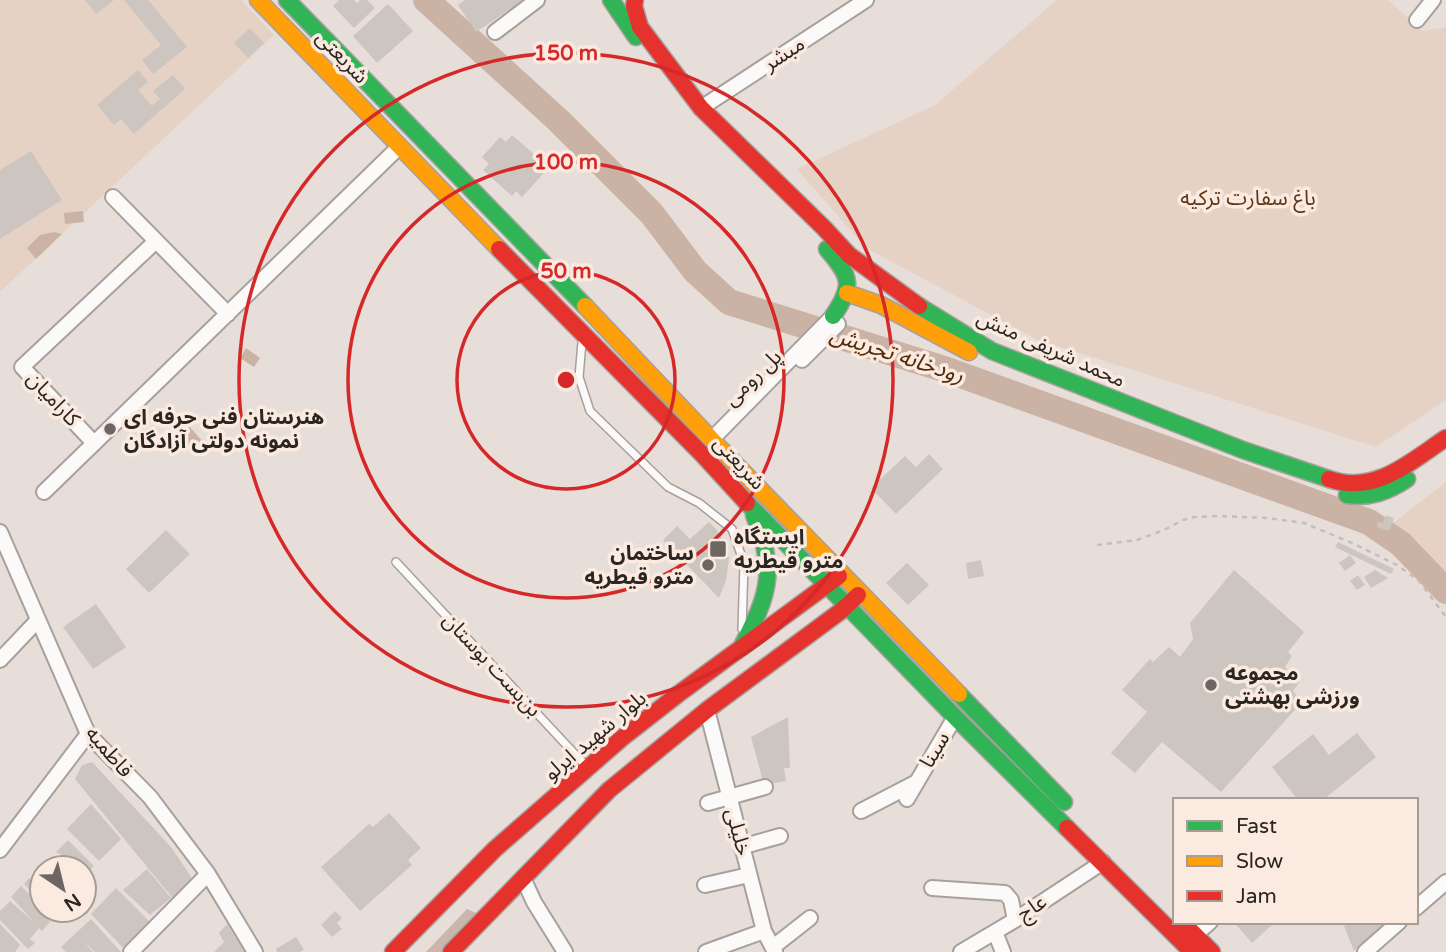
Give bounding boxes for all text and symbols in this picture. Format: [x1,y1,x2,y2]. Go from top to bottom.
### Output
street label: شریعتی [311,25,373,89]
street label: مبشر [758,31,809,77]
text: 150 m [534,41,598,66]
text: 100 m [534,150,598,175]
park label: باغ سفارت ترکیه [1180,186,1316,213]
text: 50 m [540,259,592,284]
street label: محمد شریفی منش [973,305,1129,393]
water label: رودخانه تجریش [826,320,968,390]
street label: پل رومی [719,344,787,412]
street label: کارامیان [21,366,85,432]
centre of rings [554,368,578,392]
place label: هنرستان فنی حرفه ای نمونه دولتی آزادگان [124,405,324,454]
marker: هنرستان فنی حرفه ای نمونه دولتی آزادگان [102,421,118,437]
street label: شریعتی [708,431,770,495]
place label: ایستگاه مترو قیطریه [734,525,843,574]
marker: ایستگاه مترو قیطریه [708,539,728,559]
place label: ساختمان مترو قیطریه [585,541,694,590]
marker: ساختمان مترو قیطریه [700,557,716,573]
street label: بن‌بست بوستان [437,608,547,722]
place label: مجموعه ورزشی بهشتی [1225,661,1360,710]
marker: مجموعه ورزشی بهشتی [1203,677,1219,693]
street label: بلوار شهید ایرلو [539,686,651,786]
street label: فاطمیه [80,721,138,783]
street label: سینا [915,727,955,773]
legend [1173,798,1418,924]
street label: خلیلی [720,805,756,859]
text: Fast [1236,814,1277,839]
text: Slow [1236,849,1284,874]
north arrow [28,854,98,924]
text: Jam [1236,884,1277,909]
text: N [60,889,85,915]
street label: عاج [1013,889,1053,928]

